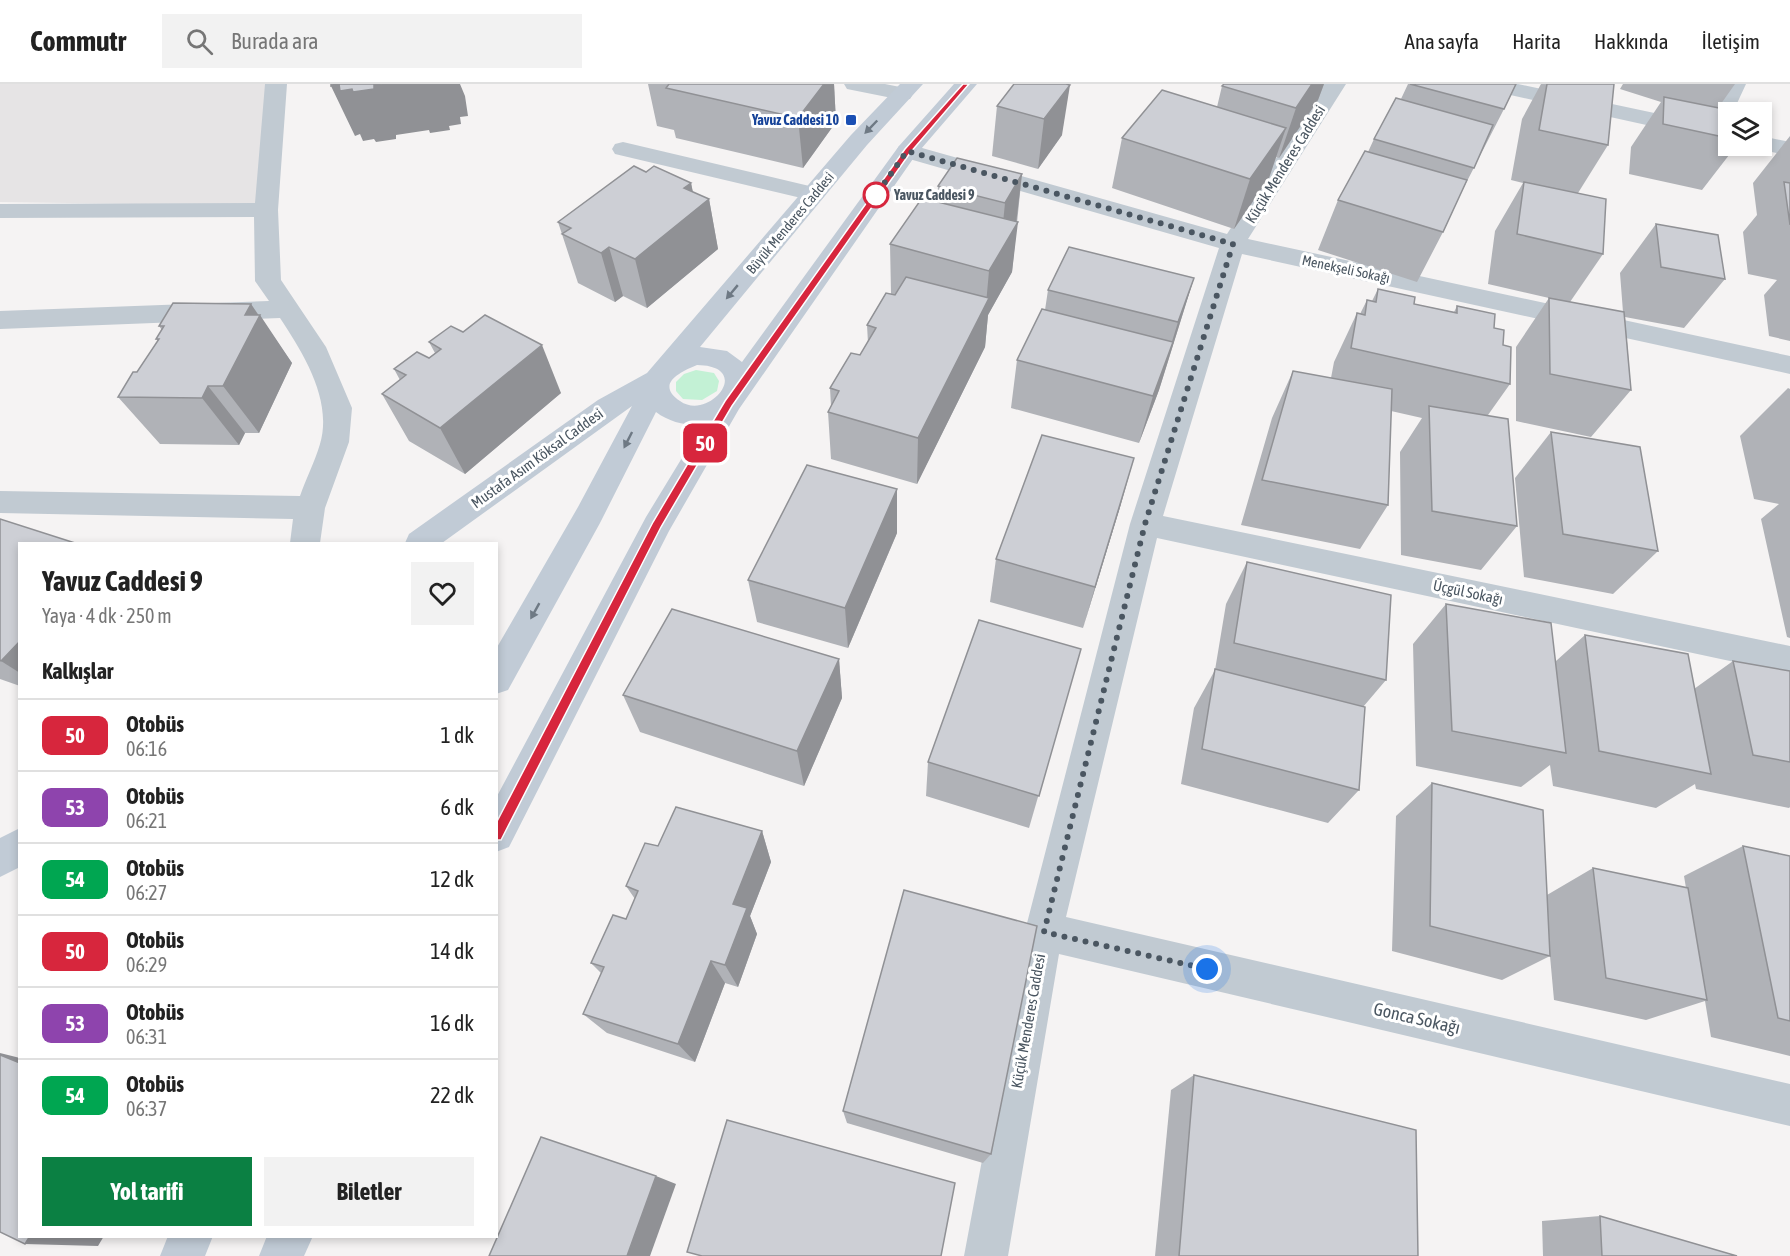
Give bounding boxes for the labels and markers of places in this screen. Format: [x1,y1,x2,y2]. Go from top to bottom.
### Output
place label: Yavuz Caddesi 10 [751,112,839,128]
marker: Yavuz Caddesi 10 [844,113,858,127]
marker: Yavuz Caddesi 9 [863,182,889,208]
place label: Yavuz Caddesi 9 [893,187,975,203]

